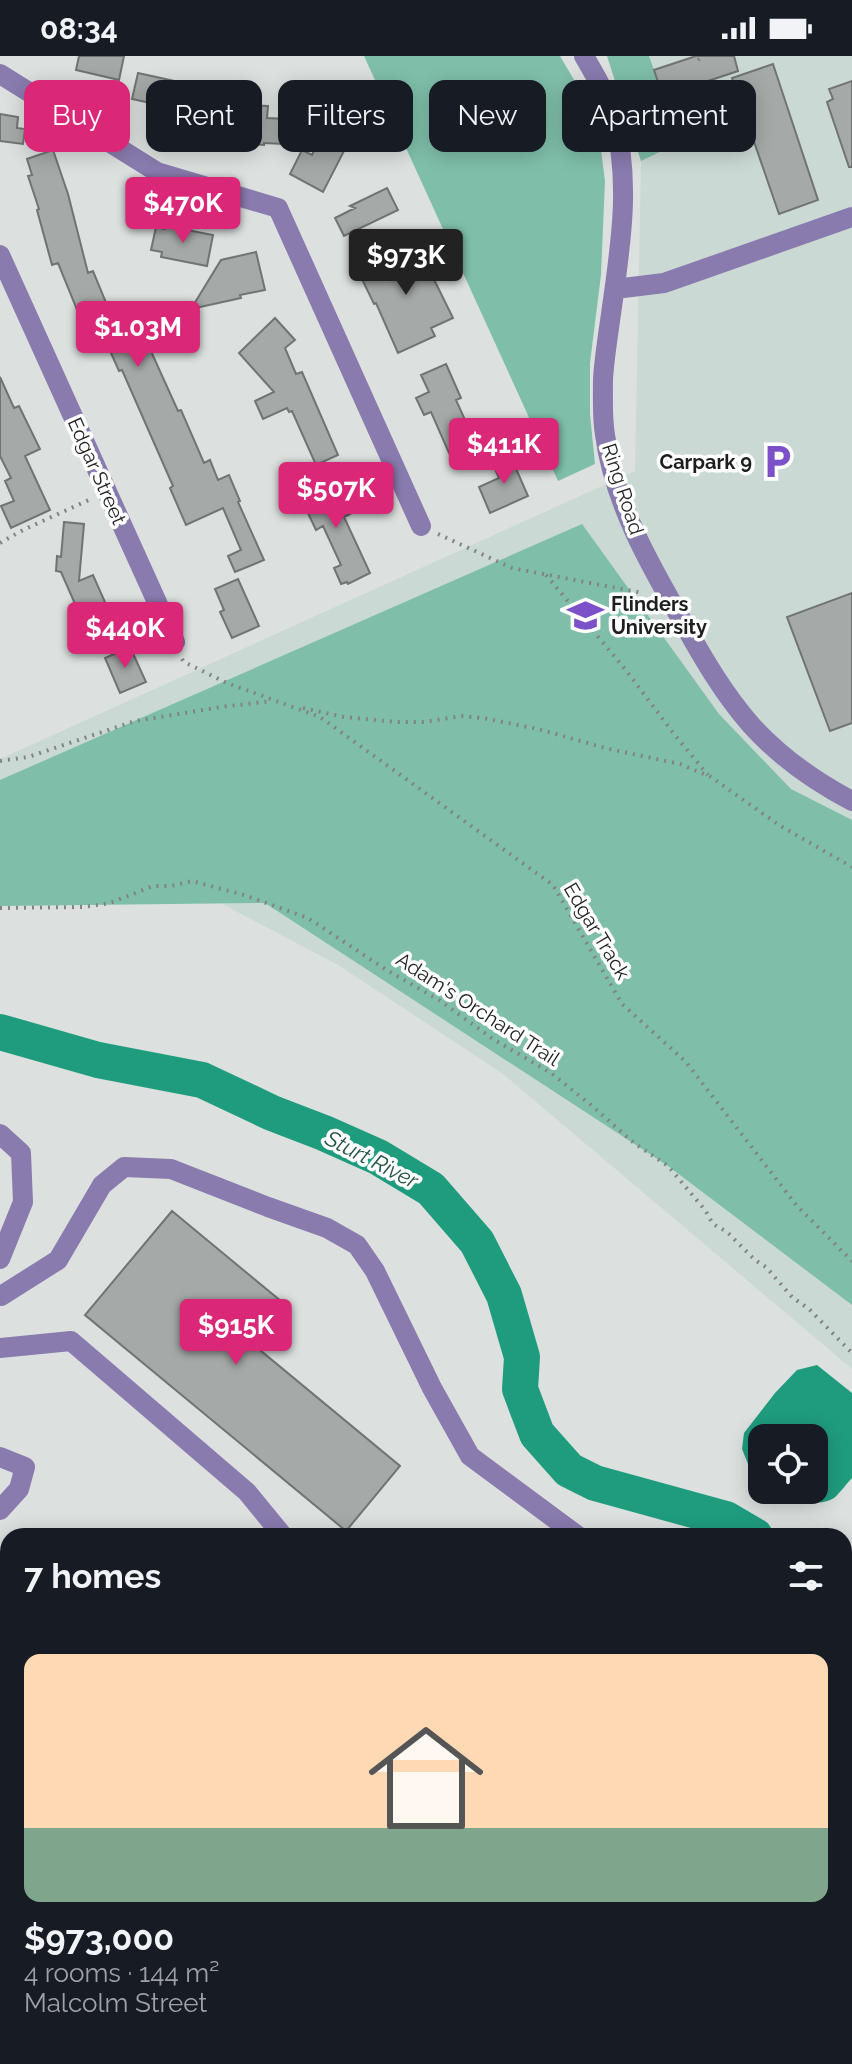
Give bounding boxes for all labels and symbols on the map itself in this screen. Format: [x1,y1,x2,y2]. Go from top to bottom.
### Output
pin: $470K [127,177,239,245]
pin: $973K [350,229,462,297]
pin: $1.03M [73,301,203,369]
street label: Edgar Street [63,414,131,529]
pin: $411K [448,418,560,486]
street label: Ring Road [597,440,649,538]
parking icon: Carpark 9 [759,443,797,481]
place label: Carpark 9 [659,450,752,474]
pin: $507K [280,462,392,530]
place label: Flinders University [611,592,707,639]
school or university icon: Flinders University [566,596,604,634]
pin: $440K [69,602,181,670]
street label: Edgar Track [559,878,635,984]
street label: Adam's Orchard Trail [392,947,565,1071]
water label: Sturt River [320,1124,424,1194]
pin: $915K [180,1299,292,1367]

